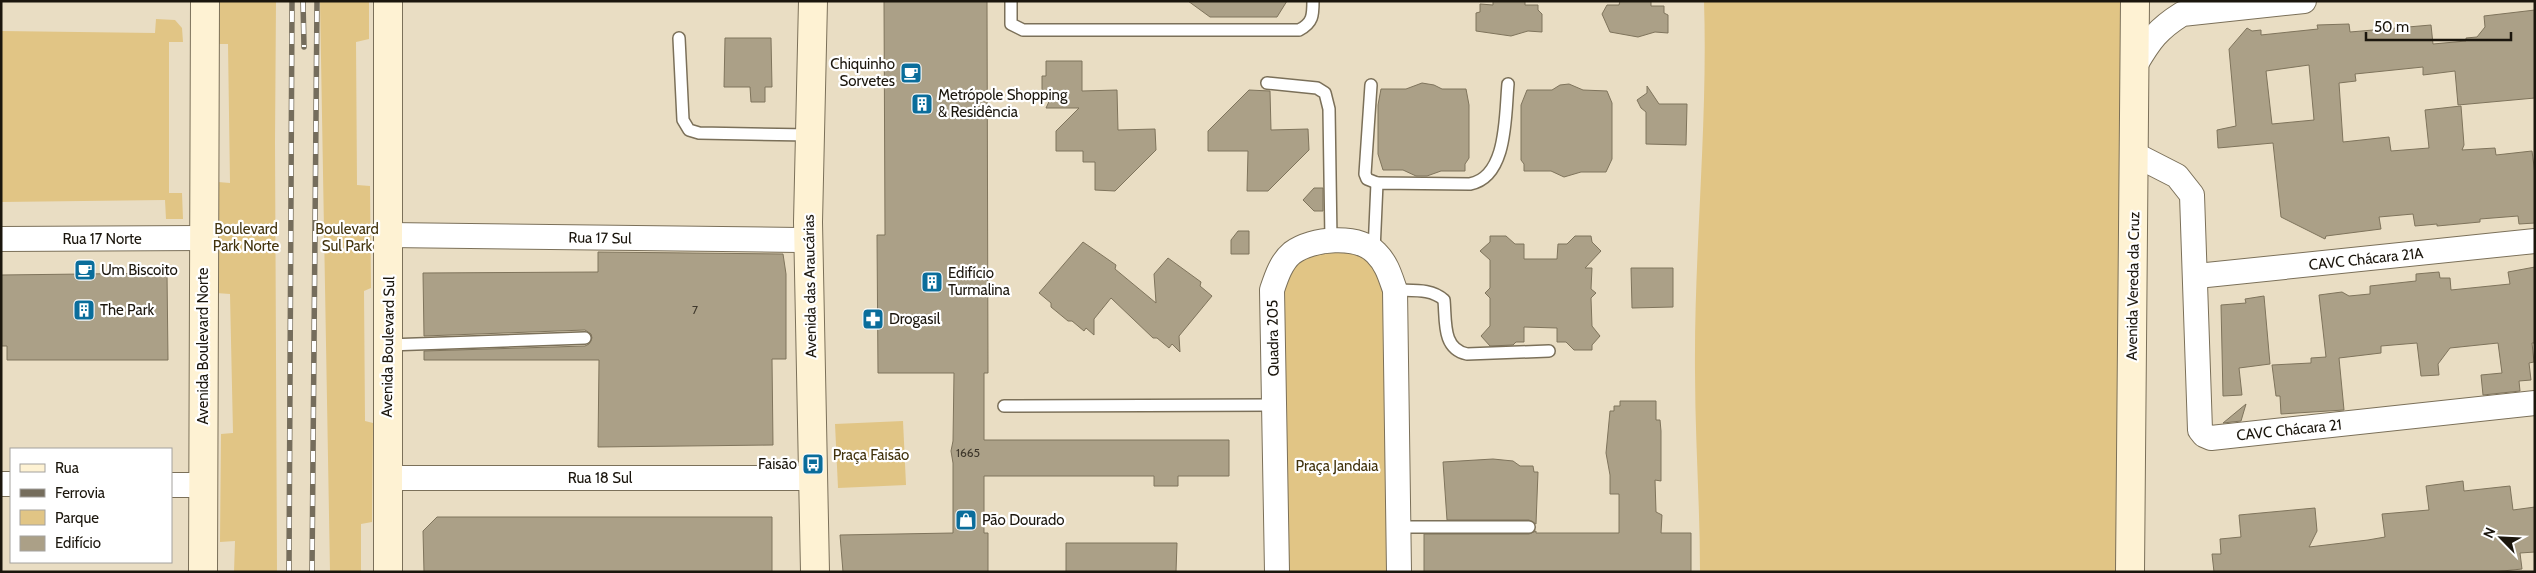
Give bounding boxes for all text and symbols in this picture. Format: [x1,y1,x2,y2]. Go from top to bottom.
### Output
scale bar [2366,10,2511,42]
text: 50 m [2374,18,2409,36]
place label: Chiquinho Sorvetes [830,55,895,90]
cafe icon: Chiquinho Sorvetes [899,61,923,85]
place label: Metrópole Shopping & Residência [938,86,1068,121]
building icon: Metrópole Shopping & Residência [910,92,934,116]
street label: Avenida Vereda da Cruz [2123,211,2143,361]
street label: Avenida das Araucárias [800,214,820,358]
park label: Boulevard Park Norte [213,220,280,255]
park label: Boulevard Sul Park [315,220,379,255]
street label: Rua 17 Sul [568,228,632,248]
street label: Rua 17 Norte [62,230,142,248]
street label: CAVC Chácara 21A [2308,244,2425,274]
cafe icon: Um Biscoito [73,258,97,282]
place label: Um Biscoito [101,261,178,279]
place label: Edifício Turmalina [948,264,1011,299]
street label: Avenida Boulevard Norte [194,267,212,425]
building icon: Edifício Turmalina [920,270,944,294]
street label: Avenida Boulevard Sul [378,276,398,418]
building icon: The Park [72,298,96,322]
street label: Quadra 205 [1263,300,1283,376]
place label: The Park [100,301,154,319]
house number: 7 [692,302,698,317]
pharmacy icon: Drogasil [861,307,885,331]
place label: Drogasil [889,310,941,328]
street label: CAVC Chácara 21 [2235,416,2343,444]
house number: 1665 [956,445,980,460]
park label: Praça Faisão [833,446,909,464]
legend [10,448,172,563]
bus stop icon: Faisão [801,452,825,476]
place label: Faisão [758,455,797,473]
park label: Praça Jandaia [1296,457,1379,475]
text: Rua [55,459,80,477]
street label: Rua 18 Sul [568,469,633,487]
text: Ferrovia [55,484,106,502]
shop icon: Pão Dourado [954,508,978,532]
text: Parque [55,509,99,527]
place label: Pão Dourado [982,511,1065,529]
north arrow [2476,513,2526,563]
text: N [2479,525,2499,541]
text: Edifício [55,534,101,552]

